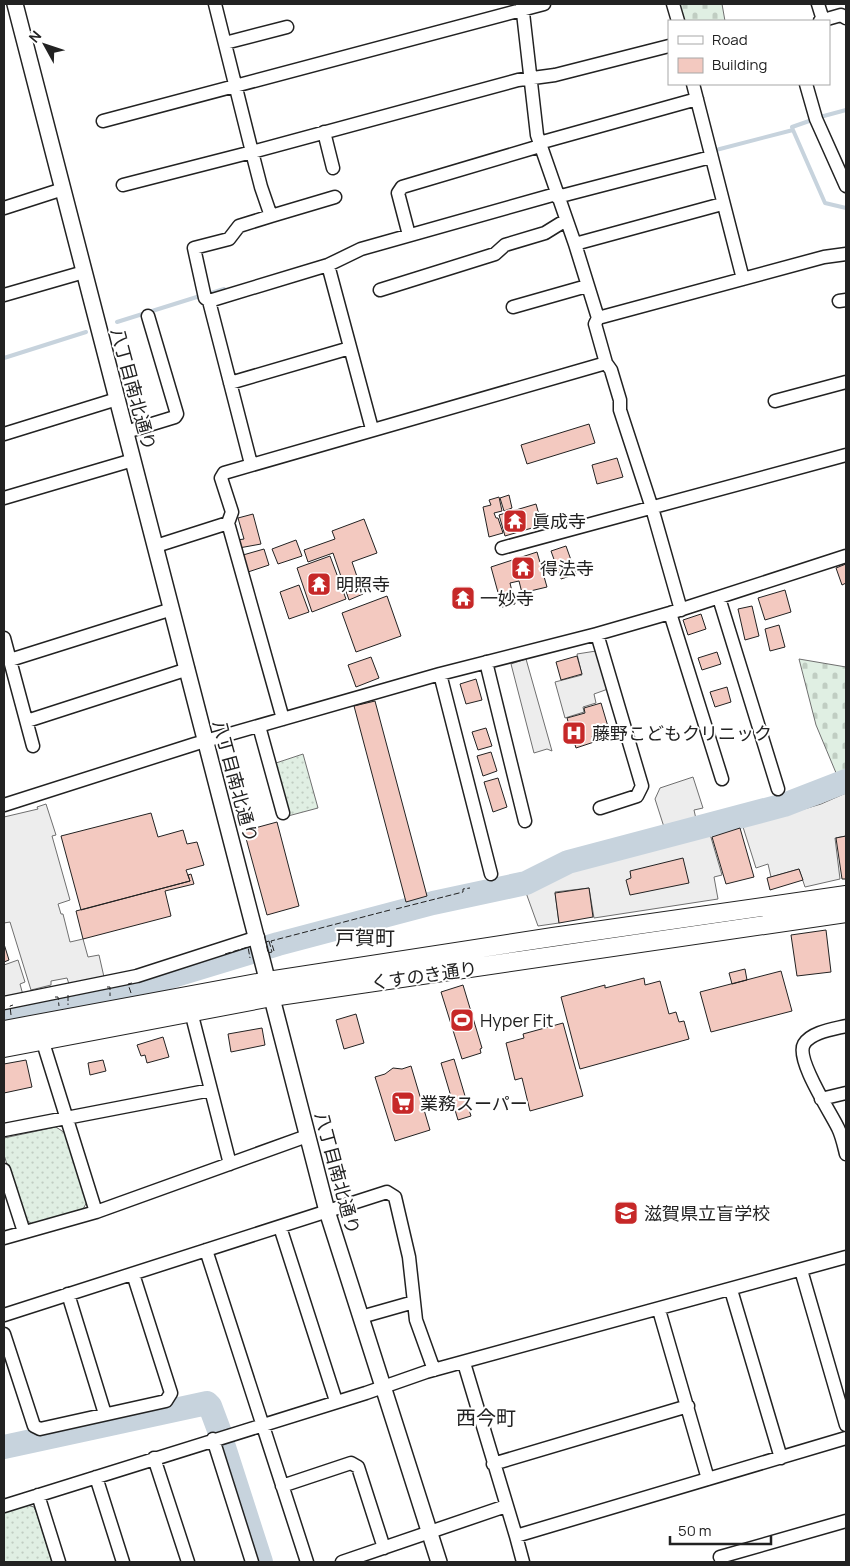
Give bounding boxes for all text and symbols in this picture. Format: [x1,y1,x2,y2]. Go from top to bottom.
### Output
north arrow [20,20,70,70]
legend [668,20,830,85]
text: N [24,26,45,46]
text: Road [712,29,748,50]
text: Building [712,54,767,75]
street label: 八丁目南北通り [106,325,162,453]
temple icon: 眞成寺 [502,508,528,534]
place label: 眞成寺 [532,509,586,533]
temple icon: 得法寺 [510,555,536,581]
place label: 得法寺 [540,556,594,580]
temple icon: 明照寺 [306,571,332,597]
place label: 明照寺 [336,572,390,596]
temple icon: 一妙寺 [450,585,476,611]
place label: 一妙寺 [480,586,534,610]
street label: 八丁目南北通り [208,717,264,845]
hospital icon: 藤野こどもクリニック [561,720,587,746]
place label: 藤野こどもクリニック [592,721,772,745]
district label: 戸賀町 [335,924,395,951]
street label: くすのき通り [369,956,479,994]
sports icon: Hyper Fit [449,1007,475,1033]
place label: Hyper Fit [480,1008,554,1032]
supermarket icon: 業務スーパー [390,1090,416,1116]
place label: 業務スーパー [420,1091,528,1115]
street label: 八丁目南北通り [310,1109,366,1237]
school or university icon: 滋賀県立盲学校 [613,1200,639,1226]
place label: 滋賀県立盲学校 [644,1201,770,1225]
district label: 西今町 [456,1404,516,1431]
scale bar [670,1514,771,1546]
text: 50 m [678,1520,712,1541]

